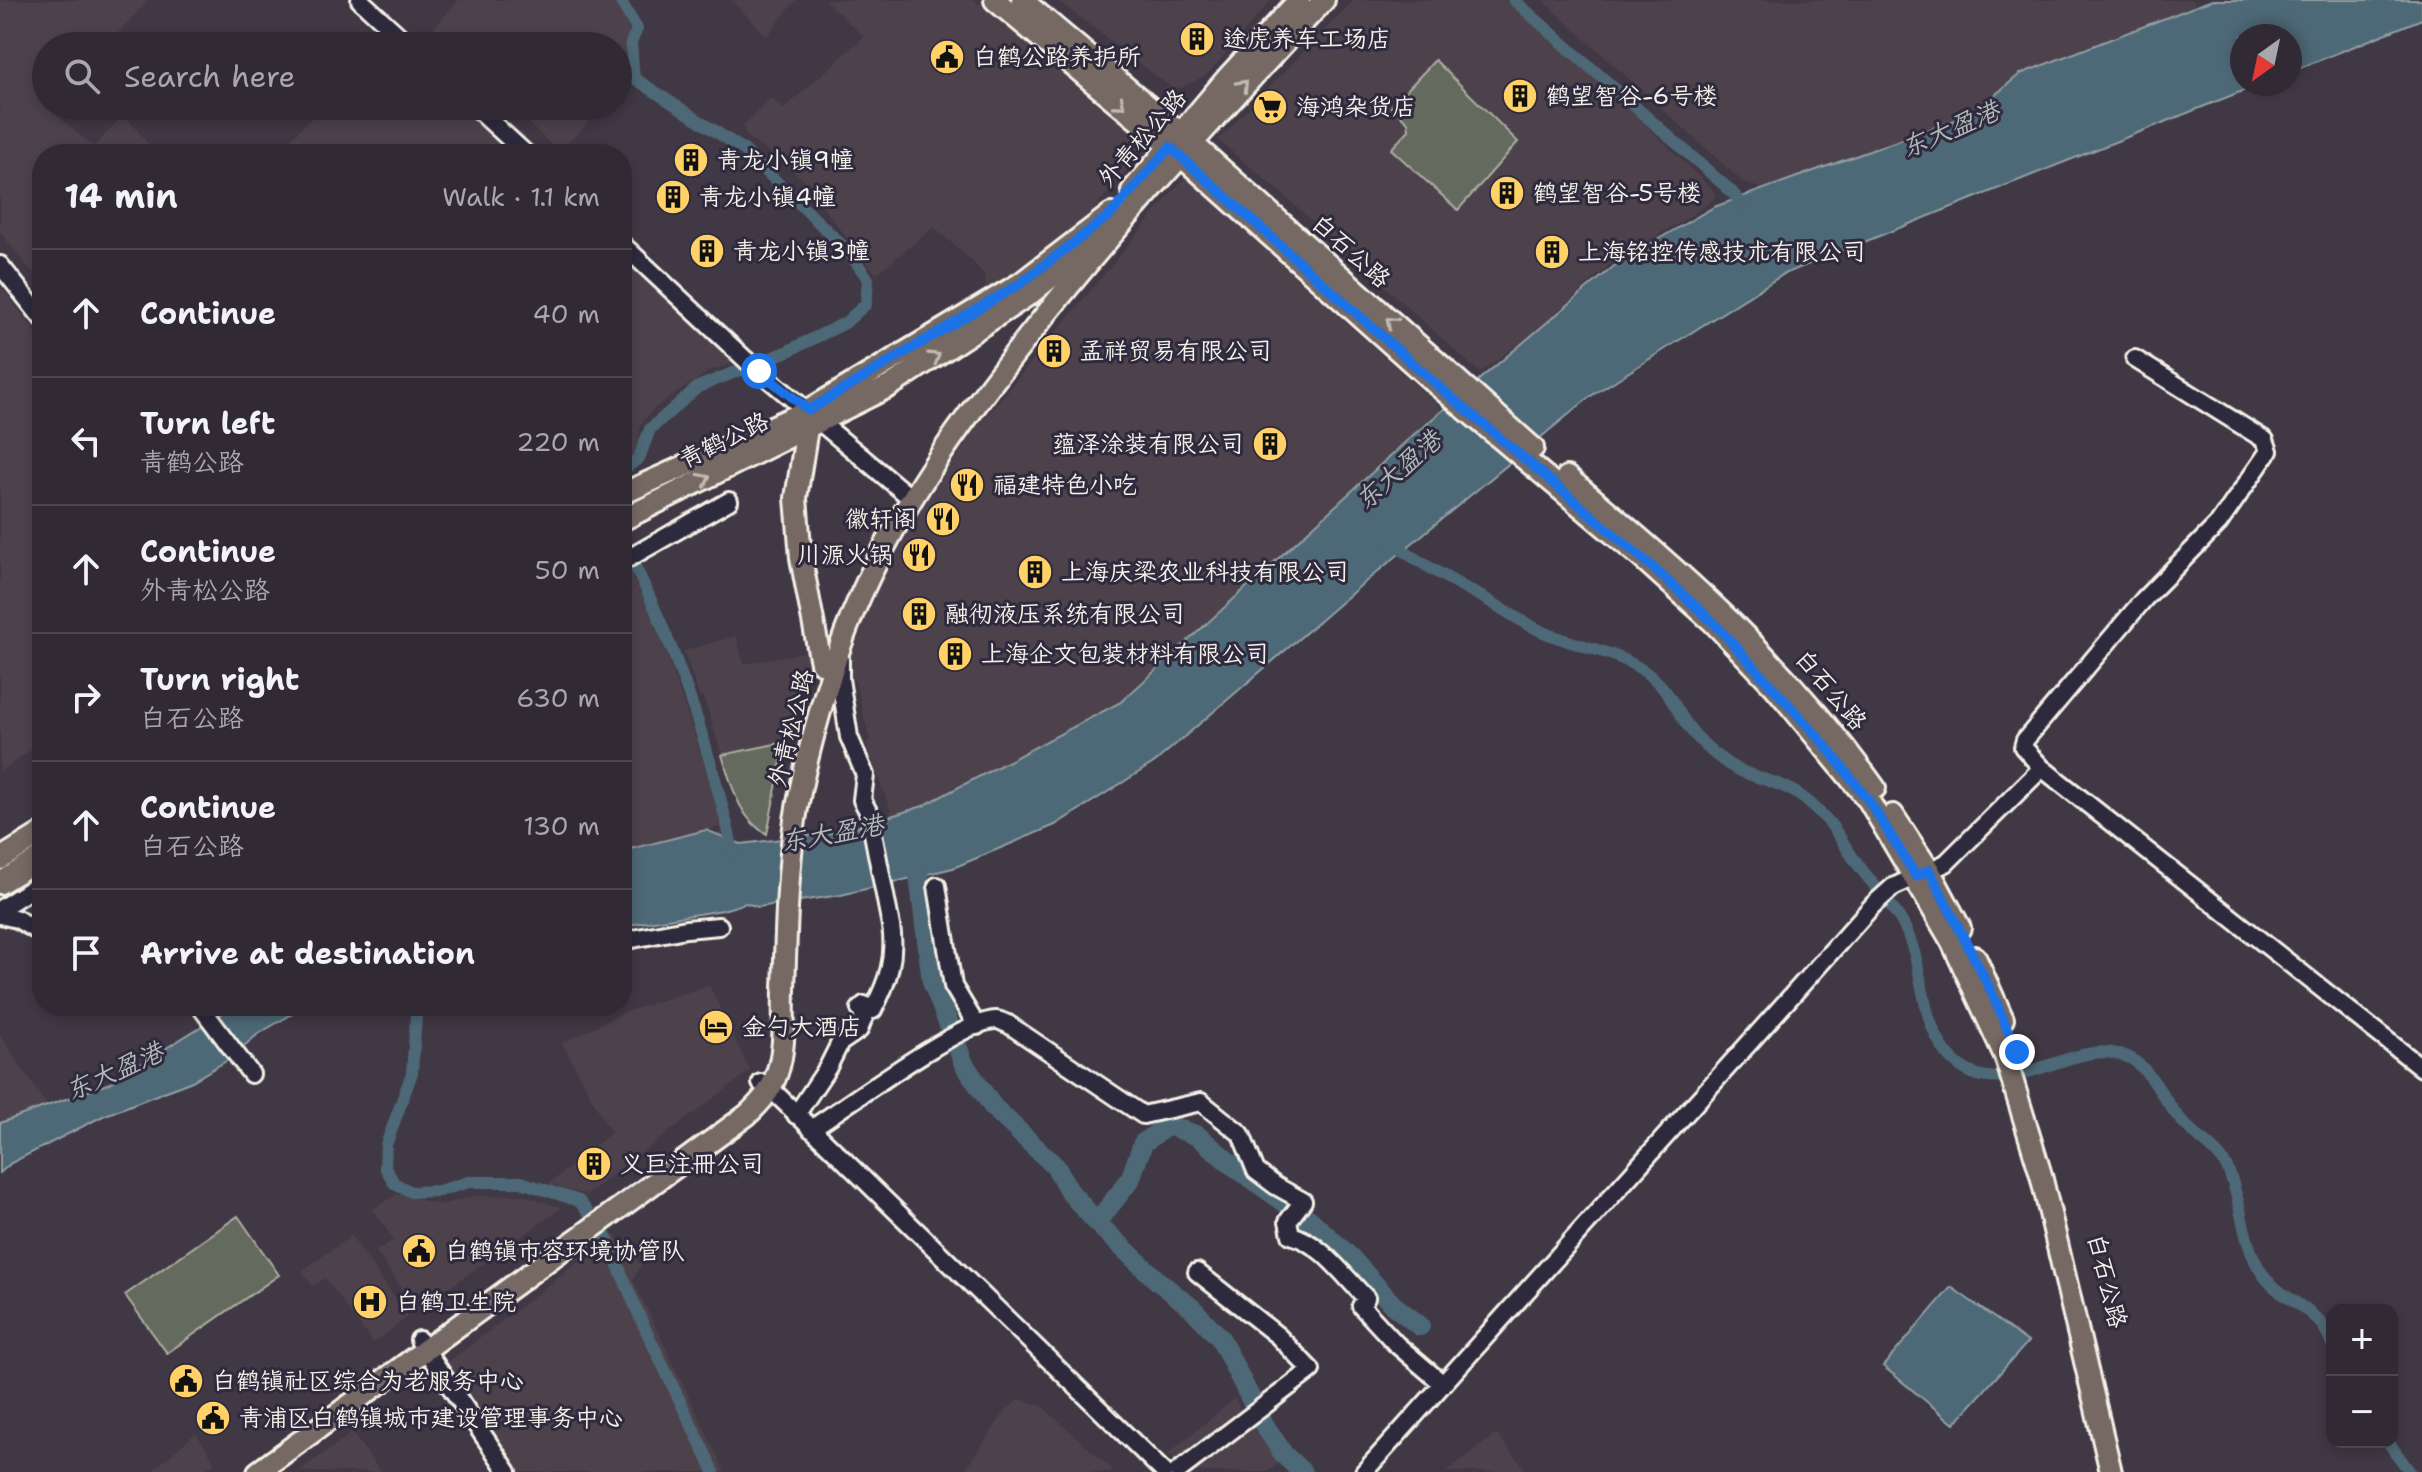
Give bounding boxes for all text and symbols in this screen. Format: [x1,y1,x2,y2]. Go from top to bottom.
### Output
building icon: 途虎养车工场店 [1178,20,1216,58]
place label: 途虎养车工场店 [1223,23,1391,55]
north arrow [2230,24,2302,96]
search box [32,32,632,120]
public building icon: 白鹤公路养护所 [928,38,966,76]
place label: 白鹤公路养护所 [973,41,1141,73]
icon: search [60,54,104,98]
text: Search here [124,56,295,97]
building icon: 鹤望智谷-6号楼 [1501,77,1539,115]
one-way arrow [1234,79,1248,94]
place label: 鹤望智谷-6号楼 [1546,80,1717,112]
street label: 外青松公路 [1091,82,1193,194]
supermarket icon: 海鸿杂货店 [1251,88,1289,126]
place label: 海鸿杂货店 [1296,91,1416,123]
water label: 东大盈港 [1895,91,2007,165]
one-way arrow [1110,94,1125,109]
building icon: 青龙小镇9幢 [672,141,710,179]
place label: 青龙小镇9幢 [717,144,854,176]
text: 14 min [64,173,178,219]
building icon: 鹤望智谷-5号楼 [1488,174,1526,212]
place label: 鹤望智谷-5号楼 [1533,177,1701,209]
building icon: 青龙小镇4幢 [654,178,692,216]
text: Walk · 1.1 km [442,179,600,214]
place label: 青龙小镇4幢 [699,181,836,213]
street label: 白石公路 [1305,207,1397,295]
building icon: 青龙小镇3幢 [688,232,726,270]
building icon: 上海铭控传感技术有限公司 [1533,233,1571,271]
place label: 青龙小镇3幢 [733,235,870,267]
place label: 上海铭控传感技术有限公司 [1578,236,1866,268]
icon: ahead [64,291,108,335]
text: Continue [140,293,276,334]
text: 40 m [533,296,600,331]
one-way arrow [1386,318,1401,332]
building icon: 孟祥贸易有限公司 [1035,332,1073,370]
place label: 孟祥贸易有限公司 [1080,335,1272,367]
one-way arrow [926,352,941,367]
route start [741,353,777,389]
text: Turn left [140,403,275,444]
street label: 青鹤公路 [674,405,774,475]
icon: left [64,419,108,463]
water label: 东大盈港 [1347,420,1451,517]
text: 220 m [516,424,600,459]
building icon: 蕴泽涂装有限公司 [1251,425,1289,463]
place label: 蕴泽涂装有限公司 [1052,428,1244,460]
text: 青鹤公路 [140,444,244,479]
restaurant icon: 福建特色小吃 [948,466,986,504]
place label: 福建特色小吃 [993,469,1137,501]
one-way arrow [697,473,712,488]
restaurant icon: 徽轩阁 [924,500,962,538]
place label: 徽轩阁 [845,503,917,535]
text: Continue [140,531,276,572]
restaurant icon: 川源火锅 [900,536,938,574]
place label: 川源火锅 [797,539,893,571]
icon: ahead [64,547,108,591]
text: 50 m [535,552,600,587]
building icon: 上海庆梁农业科技有限公司 [1016,553,1054,591]
place label: 上海庆梁农业科技有限公司 [1061,556,1349,588]
text: 外青松公路 [140,572,270,607]
building icon: 融彻液压系统有限公司 [900,595,938,633]
place label: 融彻液压系统有限公司 [945,598,1185,630]
building icon: 上海企文包装材料有限公司 [936,635,974,673]
place label: 上海企文包装材料有限公司 [981,638,1269,670]
street label: 白石公路 [1788,643,1874,737]
text: Turn right [140,659,299,700]
street label: 外青松公路 [761,666,821,790]
icon: right [64,675,108,719]
text: 630 m [516,680,600,715]
text: 白石公路 [140,700,244,735]
text: Continue [140,787,276,828]
icon: ahead [64,803,108,847]
water label: 东大盈港 [778,806,889,859]
text: 130 m [523,808,600,843]
text: 白石公路 [140,828,244,863]
icon: arrive [64,931,108,975]
text: Arrive at destination [140,933,475,974]
hotel icon: 金勺大酒店 [697,1008,735,1046]
place label: 金勺大酒店 [742,1011,862,1043]
water label: 东大盈港 [59,1032,171,1108]
route end [1999,1034,2035,1070]
building icon: 义巨注册公司 [575,1145,613,1183]
place label: 义巨注册公司 [620,1148,764,1180]
street label: 白石公路 [2080,1231,2134,1331]
public building icon: 白鹤镇市容环境协管队 [400,1232,438,1270]
place label: 白鹤镇市容环境协管队 [445,1235,685,1267]
hospital icon: 白鹤卫生院 [351,1283,389,1321]
place label: 白鹤卫生院 [396,1286,516,1318]
map controls [2326,1304,2398,1448]
button: + [2326,1304,2398,1376]
public building icon: 白鹤镇社区综合为老服务中心 [167,1362,205,1400]
place label: 白鹤镇社区综合为老服务中心 [212,1365,524,1397]
button: − [2326,1376,2398,1448]
public building icon: 青浦区白鹤镇城市建设管理事务中心 [194,1399,232,1437]
place label: 青浦区白鹤镇城市建设管理事务中心 [239,1402,623,1434]

